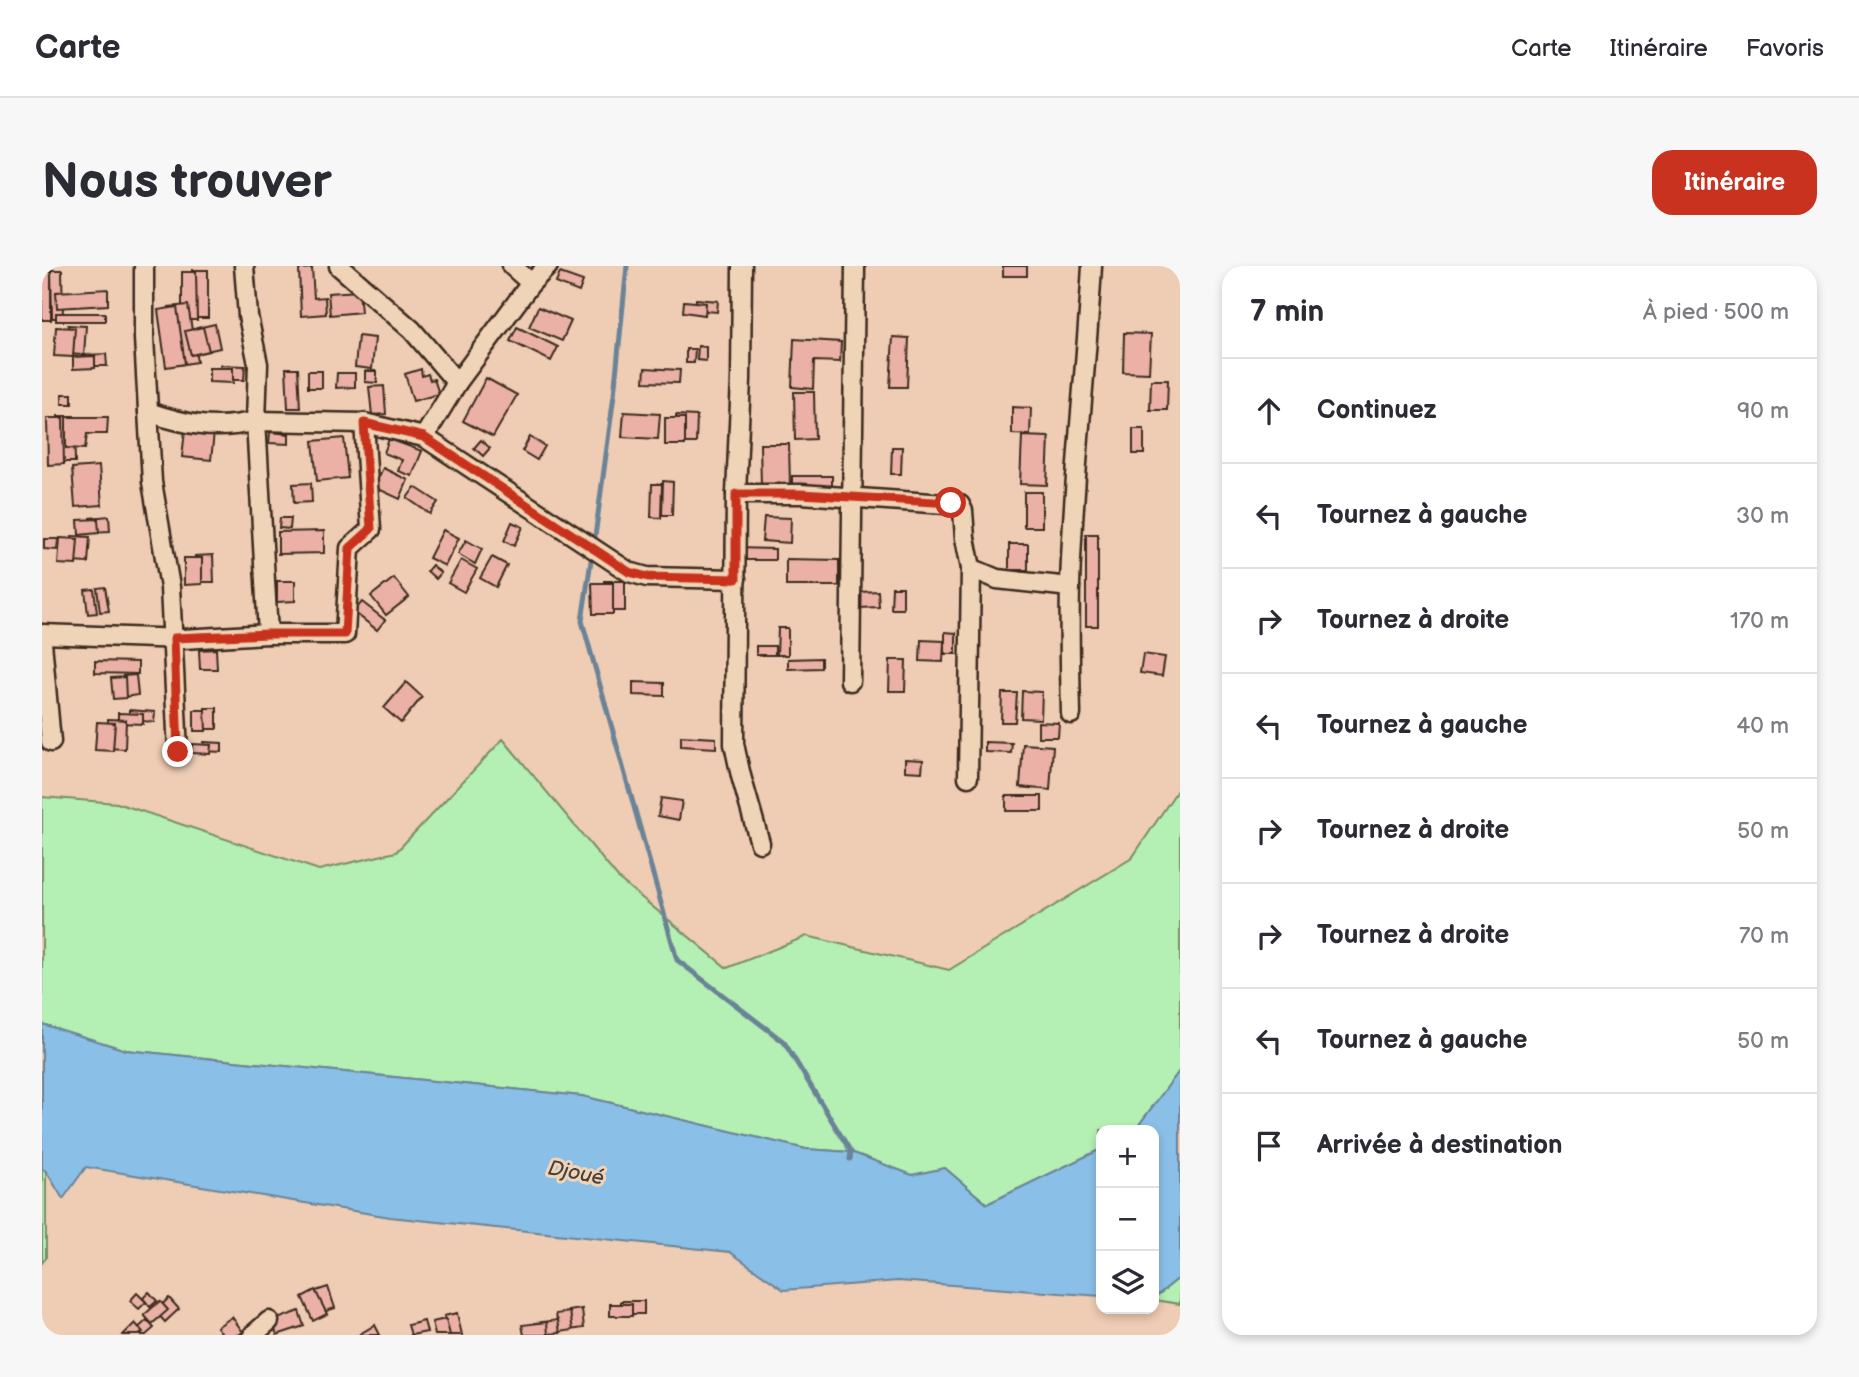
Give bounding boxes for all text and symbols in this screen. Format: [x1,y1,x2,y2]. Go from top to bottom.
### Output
text: Carte [35,28,121,68]
text: Carte [1511,34,1572,63]
text: Itinéraire [1610,34,1708,63]
text: Favoris [1746,34,1824,63]
button: Itinéraire [1652,150,1817,215]
text: Nous trouver [42,153,332,212]
text: 7 min [1250,294,1324,330]
text: À pied · 500 m [1643,298,1789,326]
icon: ahead [1250,392,1288,430]
text: Continuez [1317,395,1437,426]
text: 90 m [1737,397,1789,425]
route start [935,487,966,518]
icon: left [1250,497,1288,535]
text: Tournez à gauche [1317,500,1528,531]
text: 30 m [1736,502,1789,530]
icon: right [1250,602,1288,640]
text: Tournez à droite [1317,605,1509,636]
text: 170 m [1730,607,1789,635]
icon: left [1250,707,1288,745]
text: Tournez à gauche [1317,710,1528,741]
text: 40 m [1736,712,1789,740]
route end [162,736,193,767]
icon: right [1250,812,1288,850]
text: Tournez à droite [1317,815,1509,846]
text: 50 m [1737,817,1789,845]
icon: right [1250,917,1288,955]
text: Tournez à droite [1317,920,1509,951]
text: 70 m [1739,922,1789,950]
icon: left [1250,1022,1288,1060]
text: Tournez à gauche [1317,1025,1528,1056]
text: 50 m [1737,1027,1789,1055]
map controls [1096,1125,1159,1314]
button: + [1096,1125,1159,1188]
icon: arrive [1250,1127,1288,1165]
text: Arrivée à destination [1317,1130,1563,1161]
water label: Djoué [546,1155,606,1191]
button: − [1096,1188,1159,1251]
button: layers [1096,1251,1159,1314]

